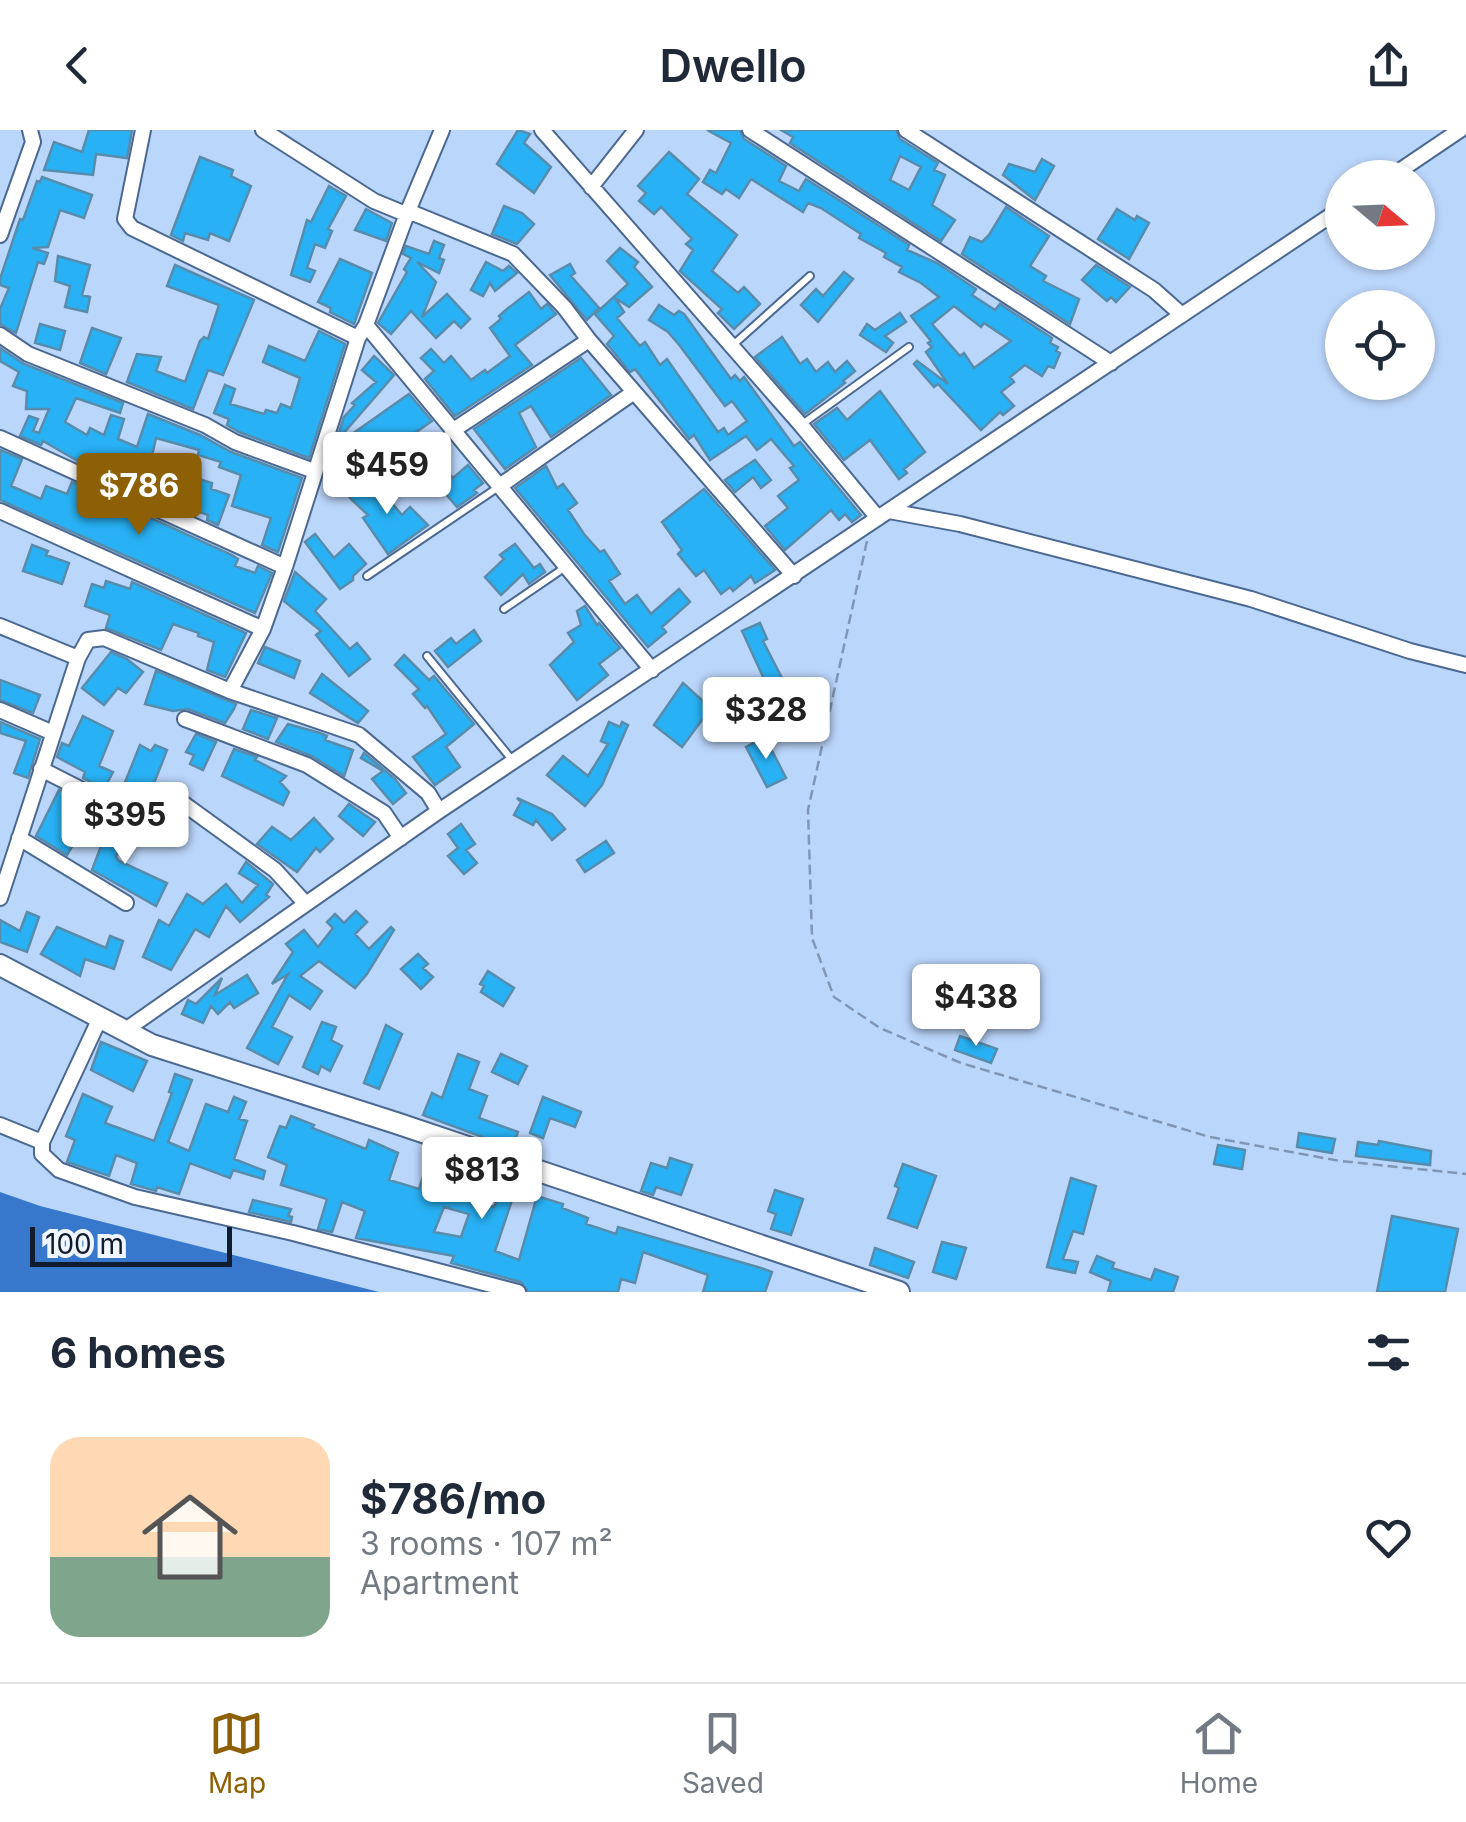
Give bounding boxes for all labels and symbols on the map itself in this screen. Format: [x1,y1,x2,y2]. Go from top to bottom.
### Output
north arrow [1325,160,1435,270]
pin: $459 [328,432,446,517]
pin: $786 [80,453,198,538]
pin: $328 [707,677,825,762]
pin: $395 [66,782,184,867]
pin: $438 [917,964,1035,1049]
pin: $813 [423,1137,541,1222]
scale bar [30,1222,232,1266]

